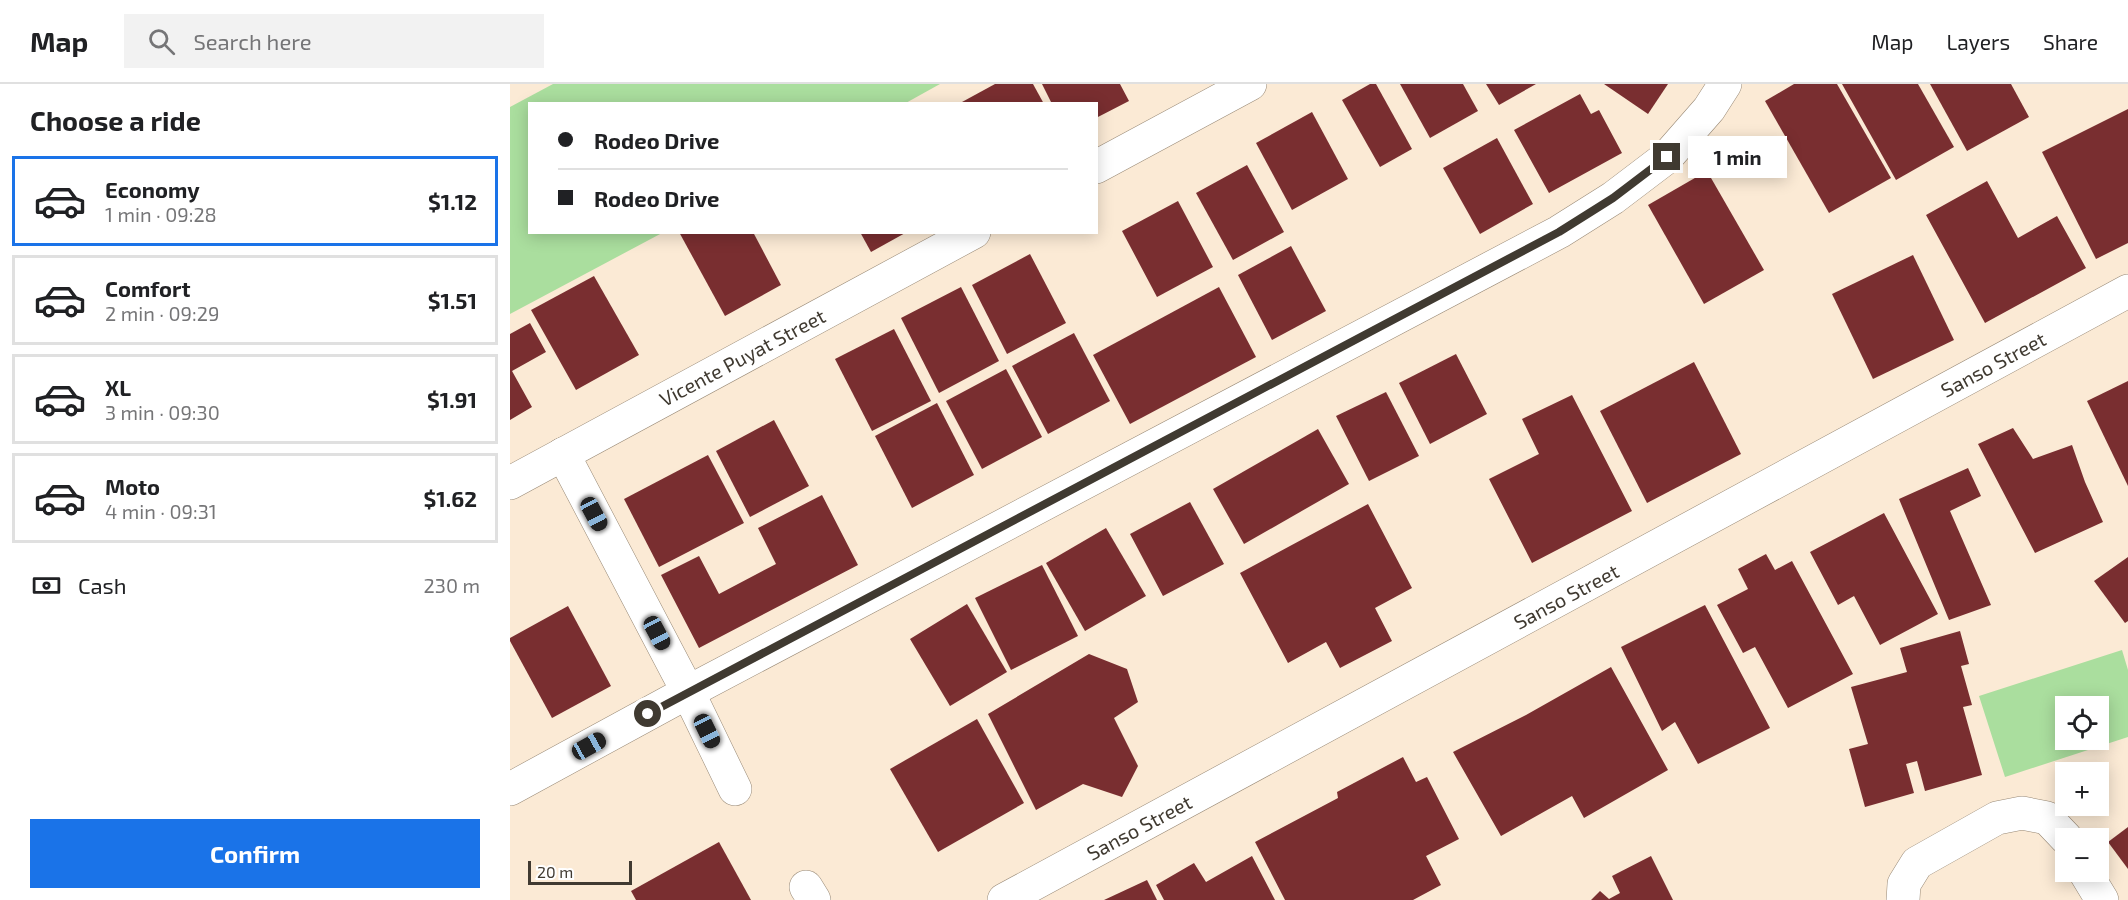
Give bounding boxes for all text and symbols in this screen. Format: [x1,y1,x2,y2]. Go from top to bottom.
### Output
search box [124,14,544,68]
text: Map [30,24,88,58]
icon: search [145,25,178,58]
text: Search here [193,28,312,54]
text: Map [1871,29,1913,54]
text: Layers [1946,29,2010,54]
text: Share [2043,29,2098,54]
text: Choose a ride [30,104,201,136]
text: Rodeo Drive [594,127,720,153]
callout: 1 min [1688,136,1787,178]
route end [1653,143,1680,170]
text: 1 min [1713,145,1762,169]
icon: car [33,174,87,228]
text: Economy [105,176,200,202]
text: Rodeo Drive [594,185,720,211]
text: $1.12 [428,188,477,214]
text: 1 min · 09:28 [105,202,217,226]
icon: car [33,273,87,327]
text: Comfort [105,275,190,301]
text: $1.51 [428,287,477,313]
text: 2 min · 09:29 [105,301,219,325]
street label: Vicente Puyat Street [655,303,829,411]
street label: Sanso Street [1936,326,2050,402]
icon: car [33,372,87,426]
text: XL [105,374,131,400]
text: $1.91 [427,386,477,412]
text: 3 min · 09:30 [105,400,220,424]
icon: car [33,471,87,525]
text: Moto [105,473,160,499]
text: $1.62 [424,485,477,511]
car [578,494,610,534]
text: 4 min · 09:31 [105,499,217,523]
street label: Sanso Street [1509,558,1623,634]
icon: cash [30,569,63,602]
text: Cash [78,572,127,598]
text: 230 m [424,573,480,597]
car [641,613,673,653]
map controls [2055,696,2109,882]
button: locate [2055,696,2109,750]
route start [634,700,661,727]
car [691,711,723,751]
car [569,729,609,763]
button: + [2055,762,2109,816]
street label: Sanso Street [1082,789,1196,865]
button: Confirm [30,819,480,888]
button: − [2055,828,2109,882]
scale bar [528,858,632,886]
text: 20 m [537,862,573,881]

